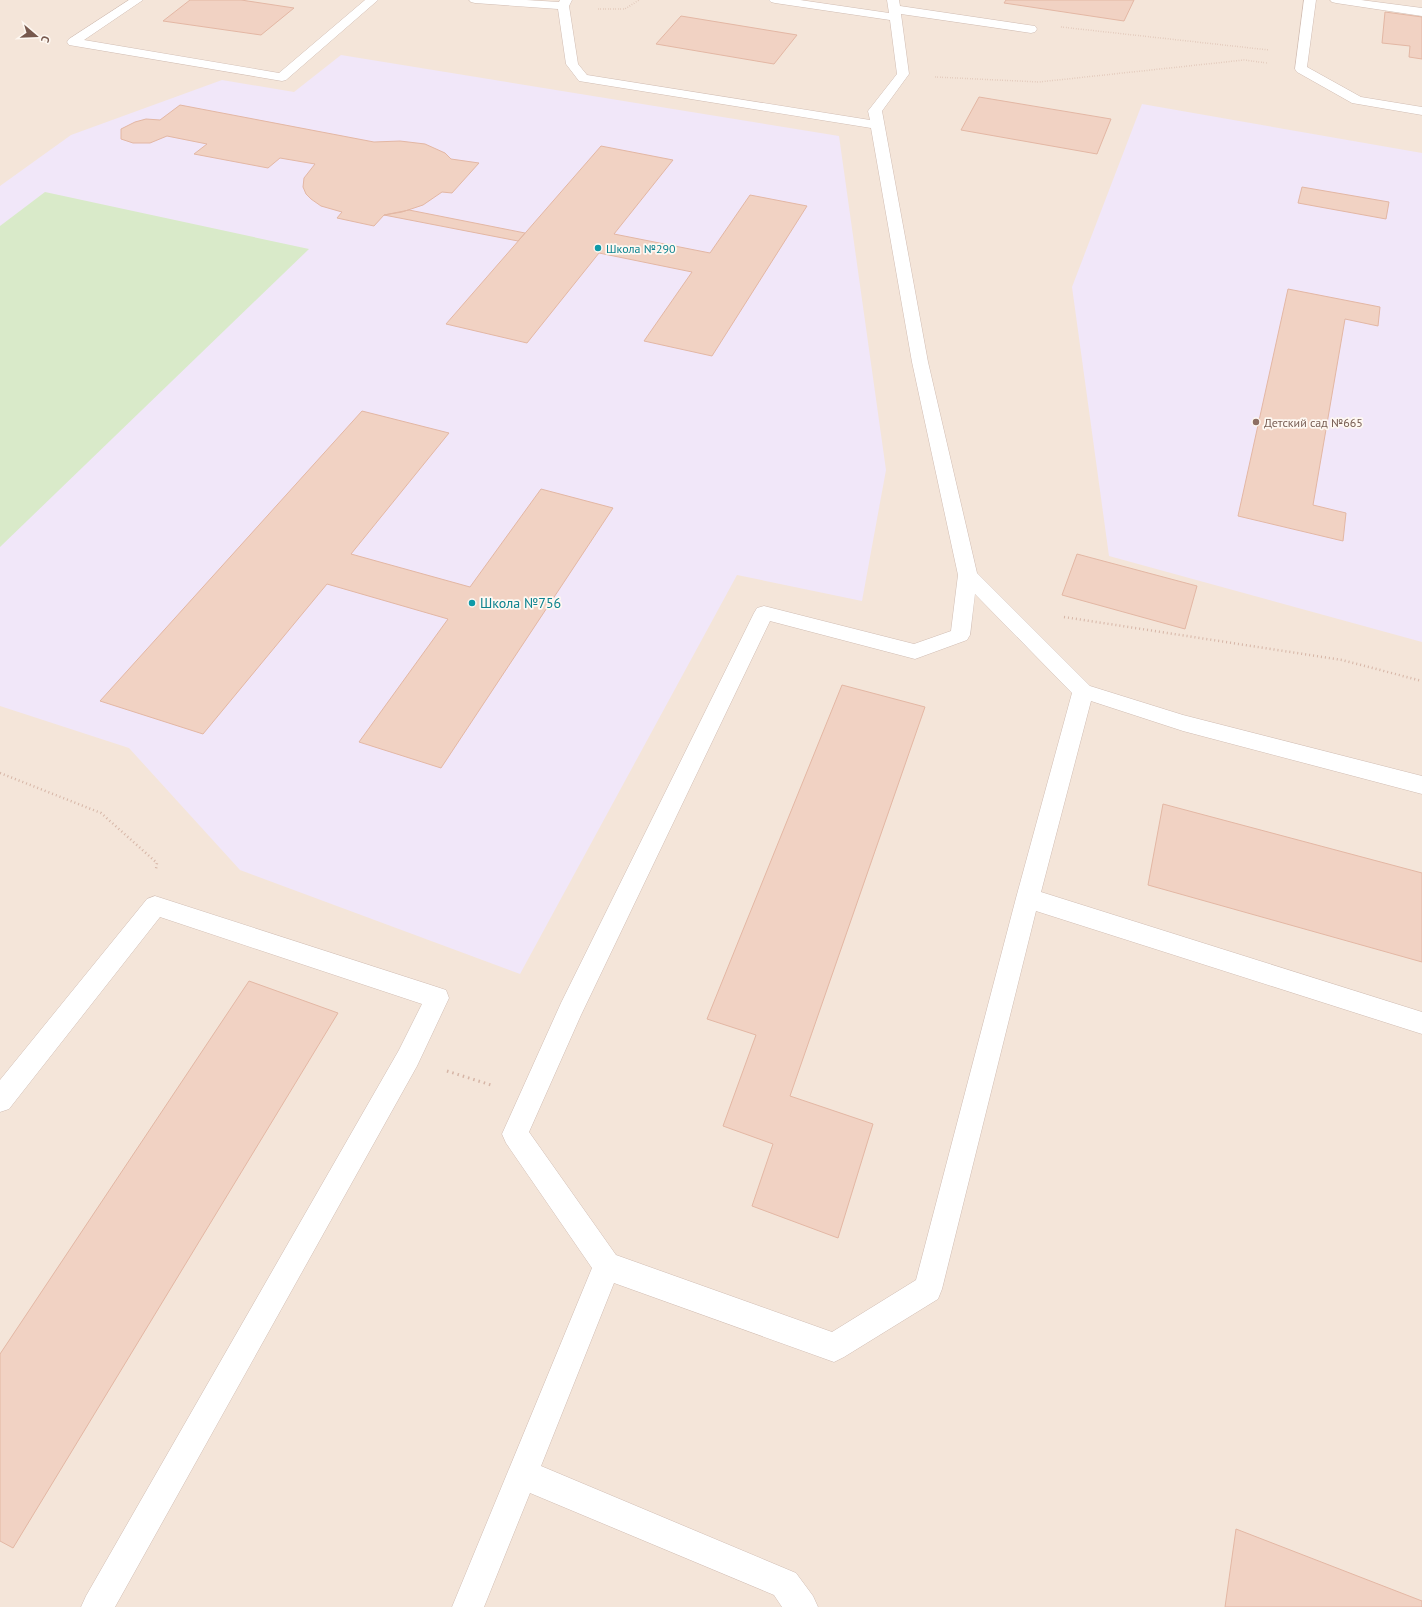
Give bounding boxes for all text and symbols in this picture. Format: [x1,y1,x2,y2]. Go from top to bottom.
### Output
north arrow [16,16,56,56]
text: С [38,34,53,44]
place label: Школа №290 [606,241,676,256]
marker: Школа №290 [593,243,603,253]
place label: Детский сад №665 [1264,415,1363,430]
marker: Детский сад №665 [1251,417,1261,427]
place label: Школа №756 [480,594,561,612]
marker: Школа №756 [467,598,477,608]

